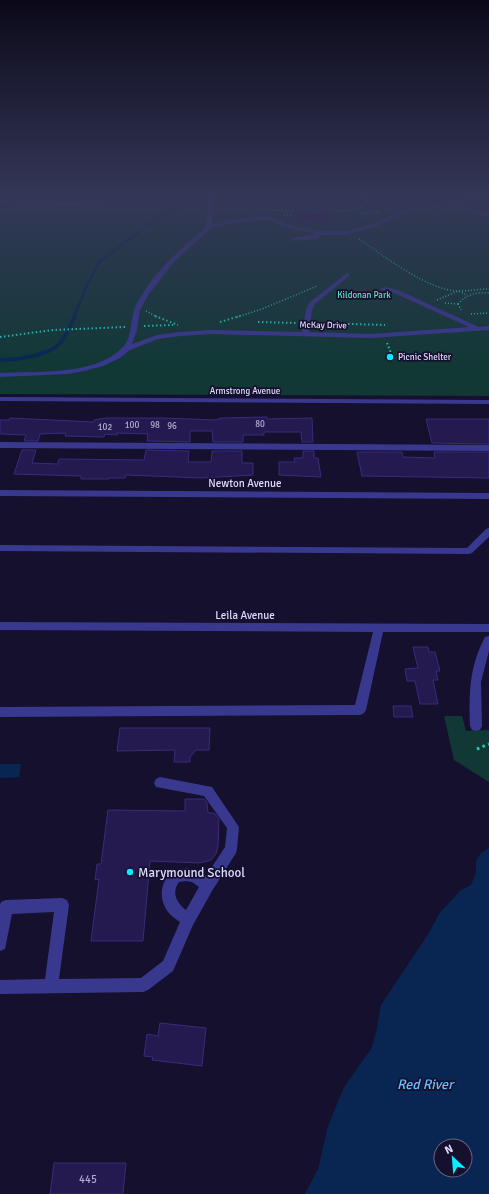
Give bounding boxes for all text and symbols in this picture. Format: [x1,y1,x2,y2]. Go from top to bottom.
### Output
park label: Kildonan Park [337,290,391,301]
street label: McKay Drive [299,320,347,331]
marker: Picnic Shelter [385,352,395,362]
place label: Picnic Shelter [398,352,452,363]
street label: Armstrong Avenue [210,386,281,397]
house number: 80 [255,419,265,430]
house number: 100 [125,420,139,431]
house number: 98 [150,420,160,431]
house number: 96 [167,421,177,432]
house number: 102 [98,422,112,433]
street label: Newton Avenue [208,477,282,490]
street label: Leila Avenue [215,609,275,622]
place label: Marymound School [138,865,245,881]
marker: Marymound School [125,867,135,877]
water label: Red River [397,1076,455,1093]
north arrow [433,1138,473,1178]
text: N [443,1142,455,1157]
house number: 445 [79,1173,97,1186]

